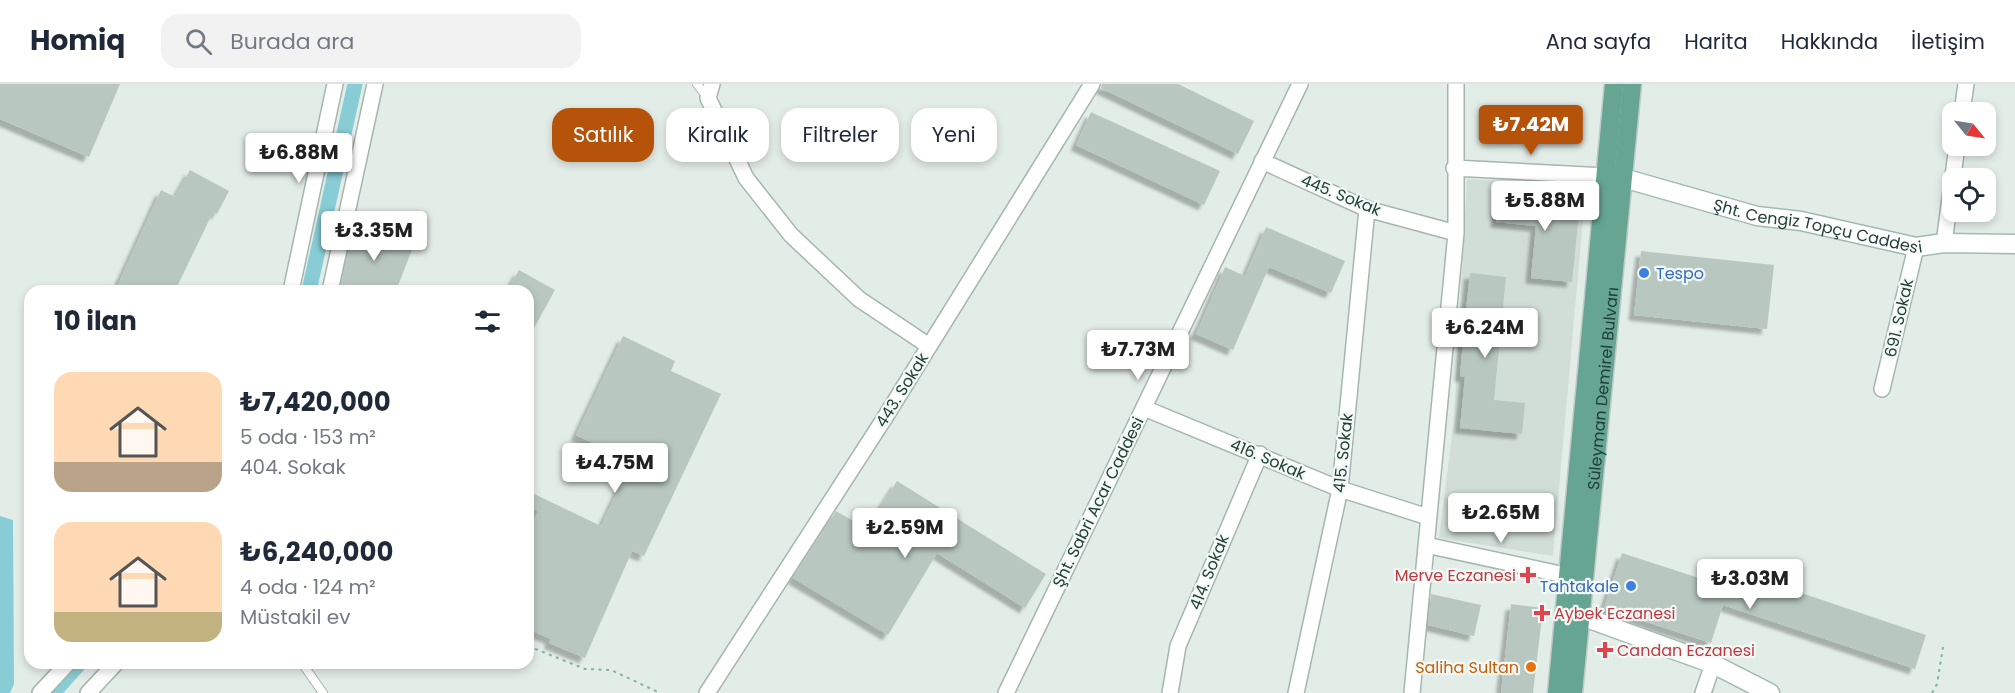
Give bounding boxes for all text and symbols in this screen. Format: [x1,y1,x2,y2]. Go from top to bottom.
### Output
search box [161,14,581,68]
text: Homiq [30,21,125,60]
icon: search [182,25,215,58]
text: Burada ara [230,26,354,57]
text: Ana sayfa [1546,27,1651,56]
text: Harita [1684,27,1748,56]
text: Hakkında [1781,27,1878,56]
text: İletişim [1911,27,1985,56]
north arrow [1942,102,1996,156]
map controls [1942,102,1996,222]
pin: ₺7.42M [1482,105,1580,156]
chip: Satılık [552,108,654,162]
chip: Kiralık [666,108,769,162]
chip: Filtreler [781,108,899,162]
chip: Yeni [911,108,997,162]
text: ₺7.42M [1493,110,1569,138]
pin: ₺6.88M [250,133,348,184]
text: ₺6.88M [259,138,339,166]
street label: 445. Sokak [1297,168,1385,222]
button: locate [1942,168,1996,222]
pin: ₺5.88M [1496,181,1594,232]
text: ₺5.88M [1505,186,1585,214]
street label: Şht. Cengiz Topçu Caddesi [1711,193,1924,259]
pin: ₺3.35M [325,211,423,262]
text: ₺3.35M [335,216,413,244]
place label: Tespo [1656,262,1704,285]
marker: Tespo [1637,266,1651,280]
street label: 691. Sokak [1879,276,1919,360]
street label: Süleyman Demirel Bulvarı [1581,286,1624,491]
text: 10 ilan [54,303,137,339]
icon: filters [471,305,504,338]
pin: ₺6.24M [1436,308,1534,359]
text: ₺6.24M [1446,313,1524,341]
pin: ₺7.73M [1089,330,1187,381]
text: ₺7.73M [1101,335,1175,363]
street label: 443. Sokak [870,348,934,432]
text: ₺7,420,000 [240,384,391,420]
icon: home [102,396,174,468]
street label: 415. Sokak [1327,411,1359,494]
street label: Şht. Sabri Acar Caddesi [1047,413,1149,591]
text: 5 oda · 153 m² [240,423,376,451]
street label: 416. Sokak [1227,433,1310,485]
pin: ₺4.75M [566,443,664,494]
text: ₺4.75M [576,448,654,476]
text: 404. Sokak [240,453,346,481]
pin: ₺2.65M [1452,493,1550,544]
text: ₺2.65M [1462,498,1540,526]
pin: ₺2.59M [856,508,954,559]
text: ₺2.59M [866,513,944,541]
street label: 414. Sokak [1183,530,1235,613]
text: ₺6,240,000 [240,534,393,570]
icon: home [102,546,174,618]
pin: ₺3.03M [1701,559,1799,610]
place label: Merve Eczanesi [1395,564,1516,587]
text: ₺3.03M [1711,564,1789,592]
marker: Merve Eczanesi [1521,568,1535,582]
text: 4 oda · 124 m² [240,573,376,601]
place label: Tahtakale [1540,575,1619,598]
marker: Tahtakale [1624,579,1638,593]
place label: Aybek Eczanesi [1554,602,1676,625]
text: Müstakil ev [240,603,350,631]
marker: Aybek Eczanesi [1535,606,1549,620]
place label: Candan Eczanesi [1617,639,1755,662]
marker: Candan Eczanesi [1598,643,1612,657]
place label: Saliha Sultan [1415,656,1519,679]
marker: Saliha Sultan [1524,660,1538,674]

